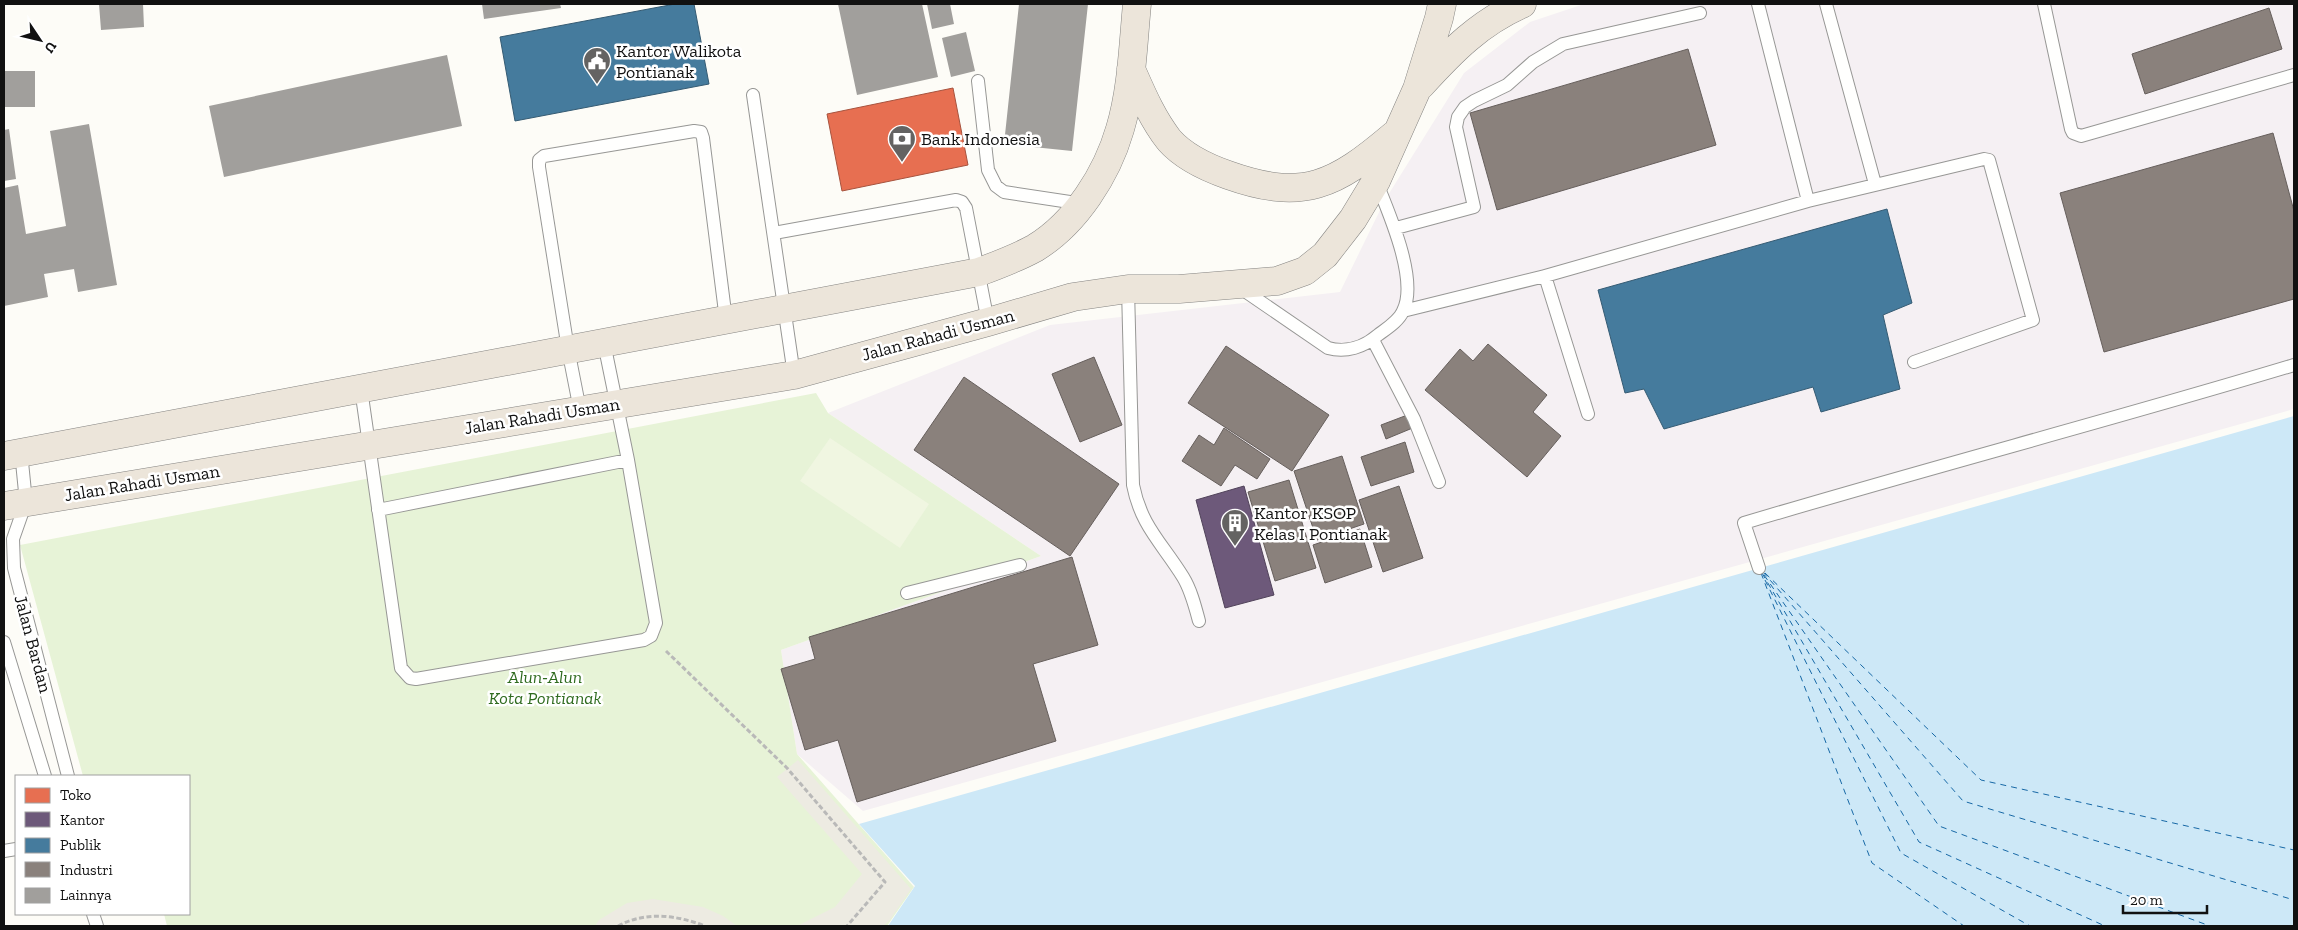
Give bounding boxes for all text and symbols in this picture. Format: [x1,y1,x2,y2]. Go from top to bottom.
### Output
north arrow [15,15,65,65]
text: U [40,38,60,56]
place label: Kantor Walikota Pontianak [616,40,742,83]
public building icon: Kantor Walikota Pontianak [582,46,612,85]
bank icon: Bank Indonesia [887,124,917,163]
place label: Bank Indonesia [921,128,1040,150]
street label: Jalan Rahadi Usman [859,304,1017,366]
street label: Jalan Rahadi Usman [463,393,622,439]
street label: Jalan Rahadi Usman [63,460,222,506]
place label: Kantor KSOP Kelas I Pontianak [1254,502,1388,545]
building icon: Kantor KSOP Kelas I Pontianak [1220,508,1250,547]
street label: Jalan Bardan [9,593,57,696]
park label: Alun-Alun Kota Pontianak [489,666,601,709]
legend [15,775,190,915]
text: Toko [60,786,92,804]
text: Kantor [60,811,105,829]
text: Publik [60,836,101,854]
text: Industri [60,861,113,879]
scale bar [2123,882,2207,914]
text: Lainnya [60,886,111,904]
text: 20 m [2130,891,2163,909]

